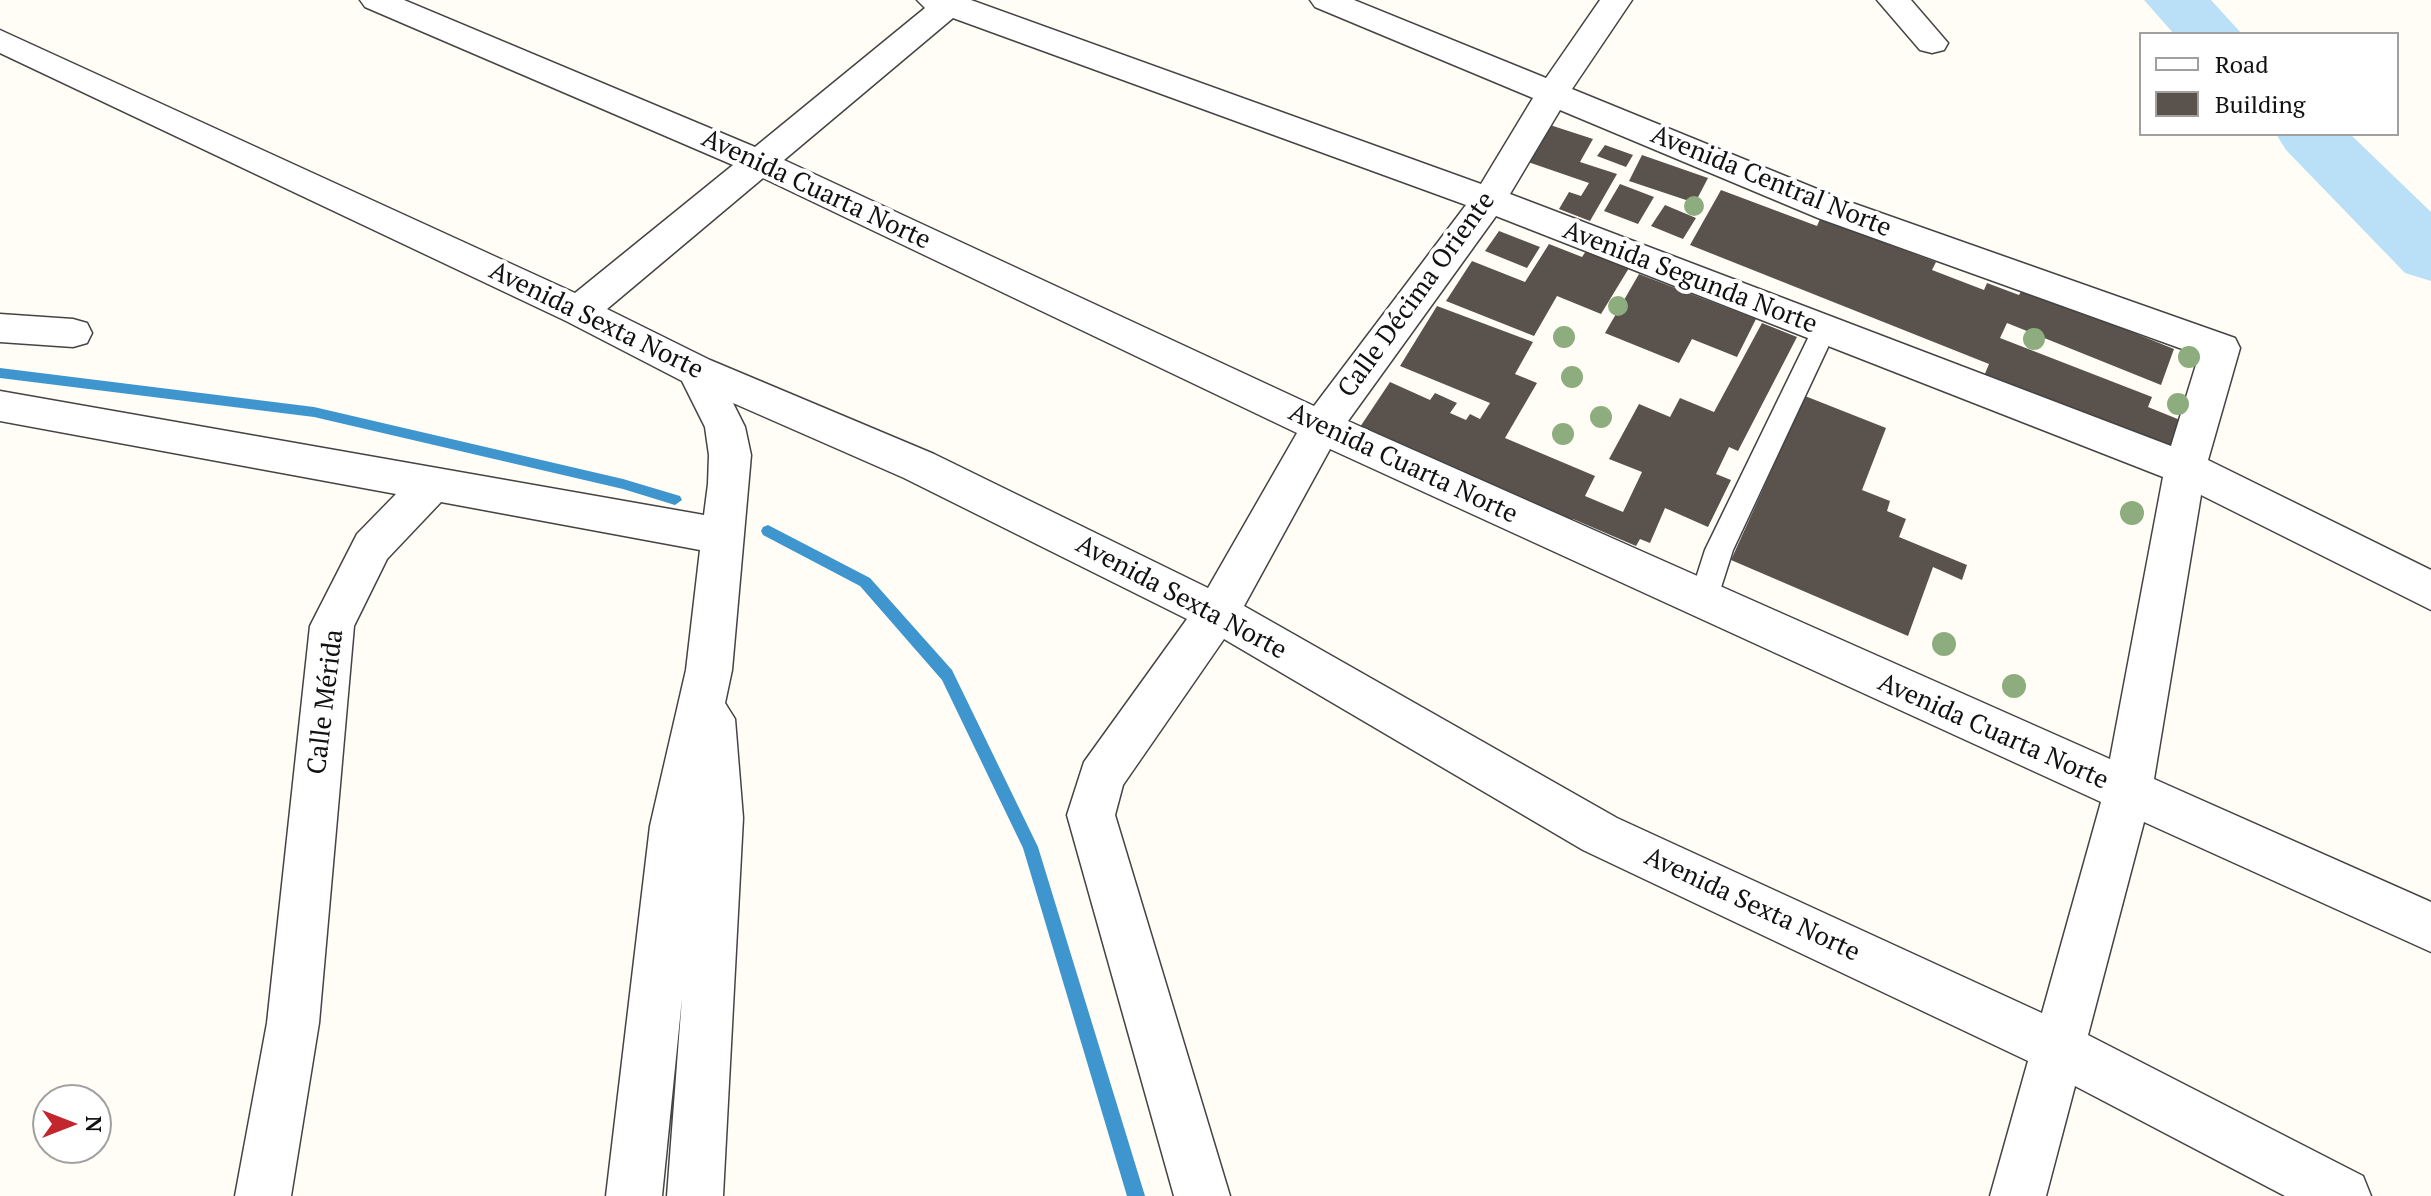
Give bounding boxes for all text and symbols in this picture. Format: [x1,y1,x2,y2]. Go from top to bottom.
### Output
legend [2139,32,2399,136]
text: Road [2215,48,2269,80]
text: Building [2215,88,2305,120]
street label: Avenida Central Norte [1646,119,1896,245]
street label: Avenida Cuarta Norte [697,123,935,257]
street label: Calle Décima Oriente [1332,186,1502,404]
street label: Avenida Segunda Norte [1558,215,1822,341]
street label: Avenida Sexta Norte [484,256,708,386]
street label: Avenida Cuarta Norte [1284,397,1522,531]
street label: Avenida Sexta Norte [1070,529,1292,667]
street label: Calle Mérida [302,628,350,776]
street label: Avenida Cuarta Norte [1873,667,2113,797]
street label: Avenida Sexta Norte [1639,841,1865,969]
north arrow [32,1084,112,1164]
text: N [80,1116,109,1132]

